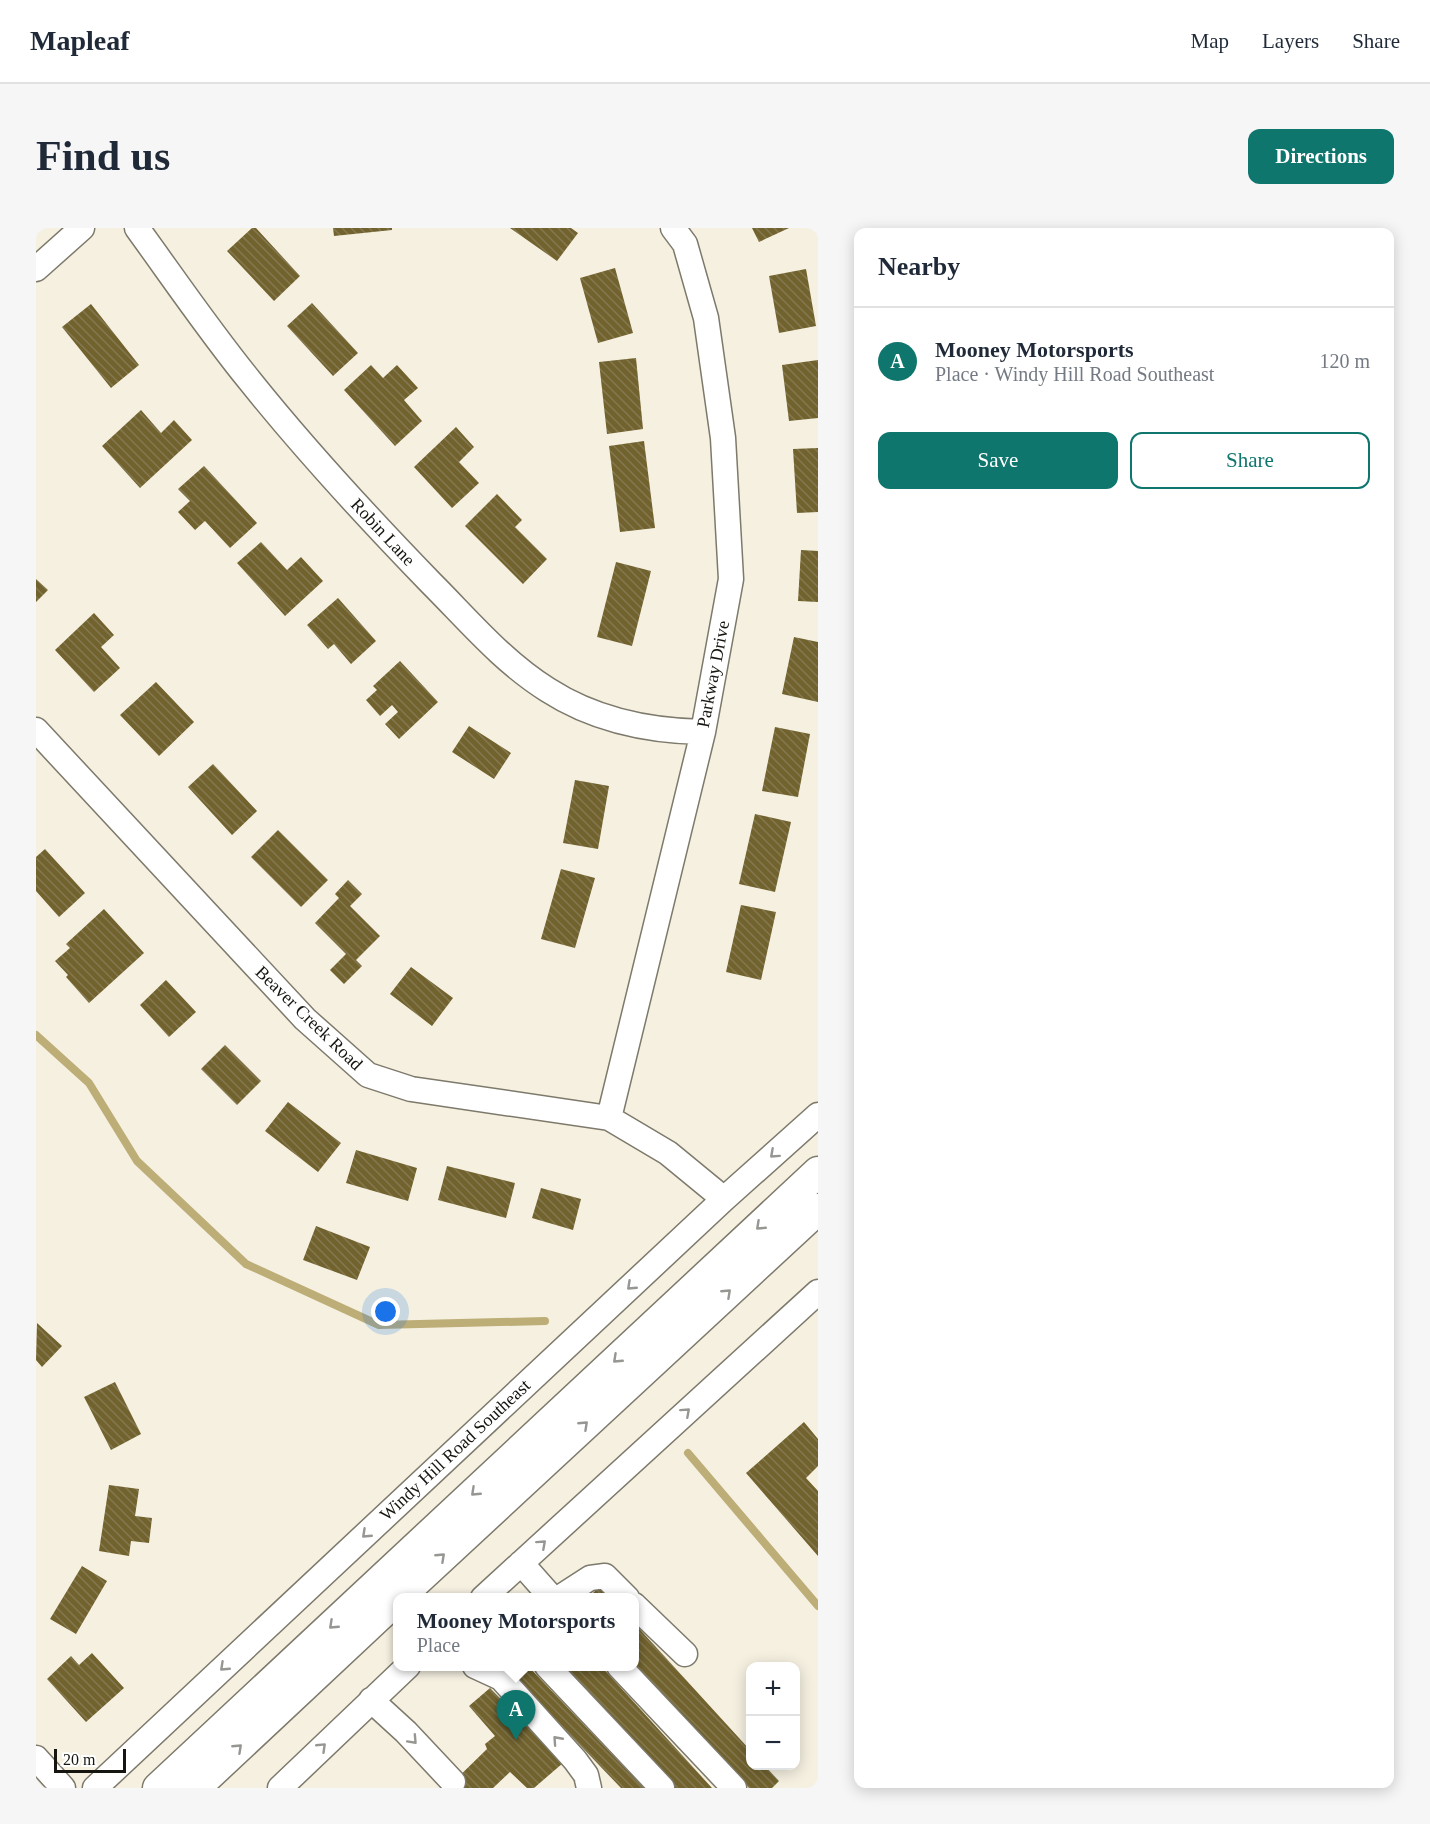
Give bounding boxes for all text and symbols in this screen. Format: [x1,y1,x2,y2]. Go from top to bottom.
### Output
text: Mapleaf [30,25,130,56]
text: Map [1191,29,1229,53]
text: Layers [1262,29,1319,53]
text: Share [1352,29,1400,53]
button: Directions [1248,129,1394,184]
text: Find us [36,133,170,179]
text: Nearby [878,252,960,281]
text: Mooney Motorsports [935,337,1134,362]
text: A [890,350,905,372]
text: 120 m [1319,350,1370,372]
text: Place · Windy Hill Road Southeast [935,363,1214,385]
button: Save [878,432,1118,489]
button: Share [1130,432,1370,489]
street label: Robin Lane [347,494,419,570]
street label: Parkway Drive [693,619,733,729]
street label: Beaver Creek Road [251,962,367,1074]
one-way arrow [771,1147,781,1158]
one-way arrow [756,1219,767,1230]
one-way arrow [627,1279,638,1290]
one-way arrow [720,1289,731,1300]
your location [371,1297,400,1326]
one-way arrow [614,1352,624,1363]
street label: Windy Hill Road Southeast [376,1375,534,1525]
one-way arrow [679,1408,689,1419]
one-way arrow [577,1421,587,1432]
one-way arrow [471,1485,482,1496]
one-way arrow [362,1527,373,1538]
one-way arrow [535,1540,545,1551]
one-way arrow [434,1554,445,1565]
popup [393,1593,639,1671]
text: Mooney Motorsports [417,1608,615,1633]
one-way arrow [329,1618,339,1629]
text: Place [417,1634,460,1656]
one-way arrow [220,1660,230,1671]
map controls [746,1662,800,1770]
button: + [746,1662,800,1716]
pin: A [496,1690,536,1740]
button: − [746,1716,800,1770]
one-way arrow [406,1733,417,1743]
one-way arrow [554,1736,565,1747]
one-way arrow [231,1744,241,1755]
one-way arrow [315,1744,326,1755]
scale bar [54,1746,126,1774]
text: 20 m [63,1751,95,1768]

